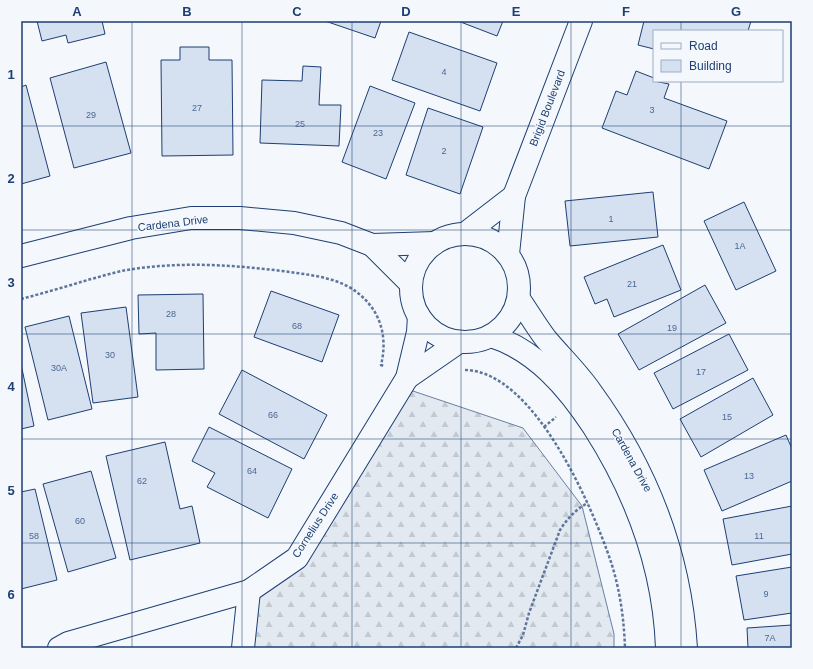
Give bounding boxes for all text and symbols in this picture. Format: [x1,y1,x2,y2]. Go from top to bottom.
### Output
text: A [72,4,82,19]
text: B [182,4,192,19]
text: C [292,4,302,19]
text: D [401,4,411,19]
text: E [512,4,521,19]
text: F [622,4,630,19]
text: G [731,4,741,19]
legend [653,30,783,82]
text: Road [689,39,718,53]
text: Building [689,59,732,73]
text: 1 [7,67,15,82]
house number: 4 [441,67,447,77]
street label: Brigid Boulevard [527,68,567,148]
house number: 27 [192,103,202,113]
house number: 3 [649,105,655,115]
house number: 29 [86,110,96,120]
house number: 25 [295,119,305,129]
house number: 23 [373,128,383,138]
house number: 2 [441,146,447,156]
text: 2 [7,171,15,186]
street label: Cardena Drive [137,213,209,233]
house number: 1 [608,214,614,224]
house number: 1A [734,241,746,251]
text: 3 [7,275,15,290]
house number: 21 [627,279,637,289]
house number: 28 [166,309,176,319]
house number: 68 [292,321,302,331]
house number: 19 [667,323,677,333]
house number: 30 [105,350,115,360]
house number: 30A [51,363,67,373]
house number: 17 [696,367,706,377]
text: 4 [7,379,15,394]
house number: 66 [268,410,278,420]
house number: 15 [722,412,732,422]
street label: Cardena Drive [610,426,654,494]
house number: 64 [247,466,257,476]
house number: 13 [744,471,754,481]
house number: 62 [137,476,147,486]
text: 5 [7,483,15,498]
street label: Cornelius Drive [289,490,341,560]
house number: 60 [75,516,85,526]
house number: 58 [29,531,39,541]
house number: 11 [754,531,764,541]
text: 6 [7,587,15,602]
house number: 9 [763,589,769,599]
house number: 7A [764,633,776,643]

